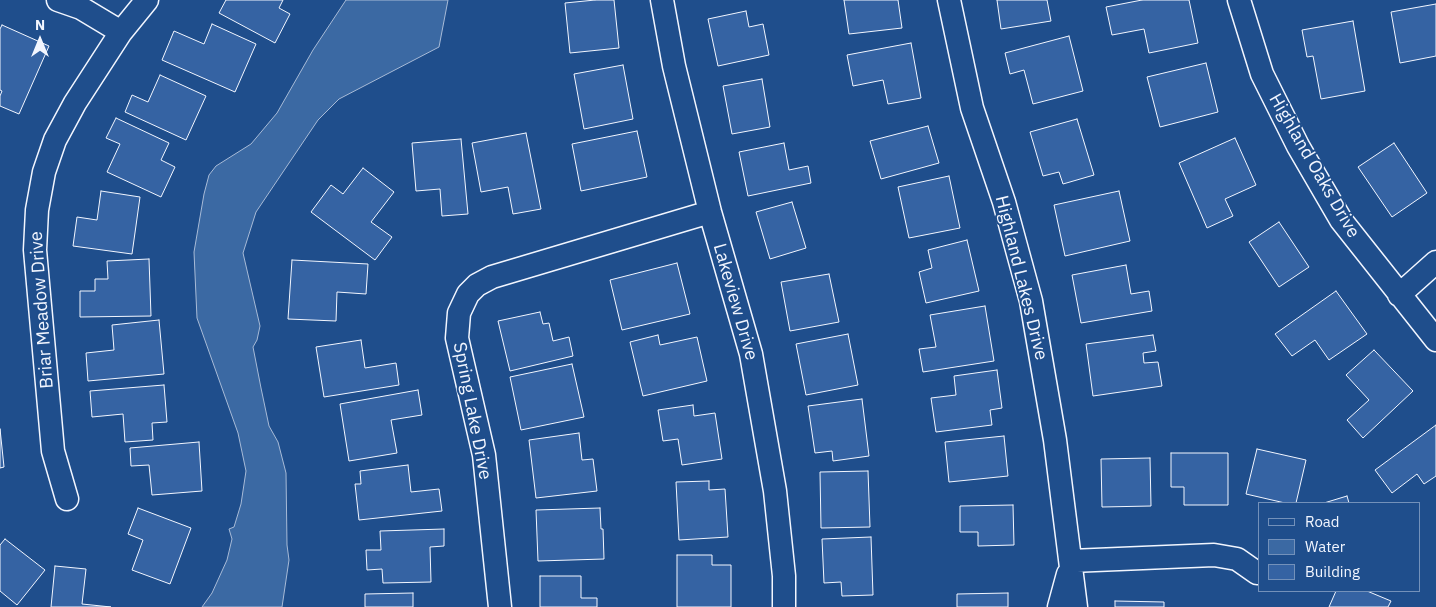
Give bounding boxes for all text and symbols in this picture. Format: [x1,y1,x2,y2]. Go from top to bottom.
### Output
north arrow [15,15,65,65]
text: N [35,16,45,34]
street label: Highland Oaks Drive [1264,90,1364,242]
street label: Highland Lakes Drive [990,193,1052,363]
street label: Briar Meadow Drive [26,231,58,389]
street label: Lakeview Drive [708,241,762,363]
street label: Spring Lake Drive [448,340,496,482]
legend [1258,502,1421,592]
text: Road [1305,512,1340,531]
text: Water [1305,537,1345,556]
text: Building [1305,562,1360,581]

